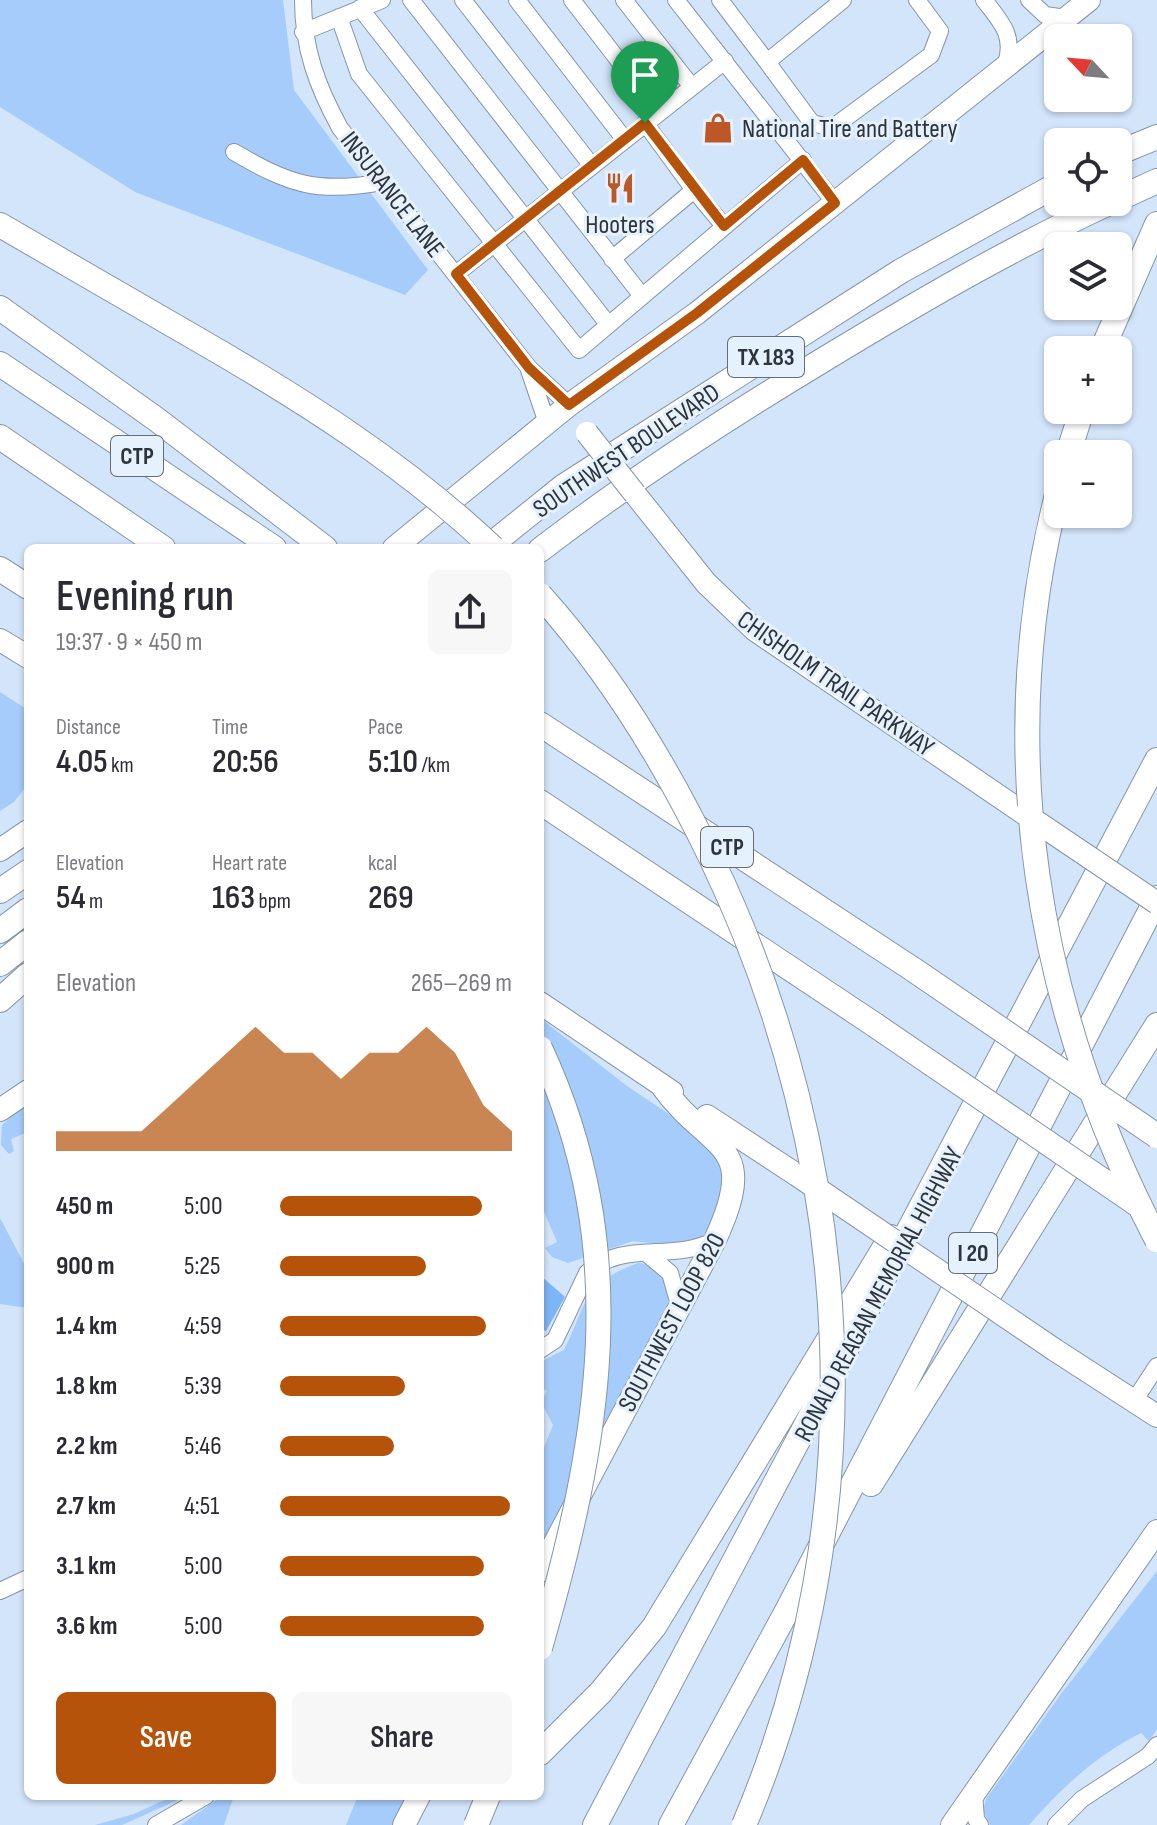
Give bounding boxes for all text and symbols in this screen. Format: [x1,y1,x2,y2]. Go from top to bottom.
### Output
north arrow [1044,24,1132,112]
map controls [1044,24,1132,528]
pin [611,41,679,123]
icon: arrive [623,53,667,97]
shop icon: National Tire and Battery [701,111,735,145]
place label: National Tire and Battery [742,114,958,145]
street label: INSURANCE LANE [333,126,451,264]
button: locate [1044,128,1132,216]
restaurant icon: Hooters [603,171,637,205]
place label: Hooters [585,210,655,241]
button: layers [1044,232,1132,320]
button: + [1044,336,1132,424]
road number: TX 183 [728,337,804,377]
street label: SOUTHWEST BOULEVARD [528,377,726,525]
road number: CTP [111,436,163,476]
button: − [1044,440,1132,528]
text: Evening run [56,570,234,623]
button: share [428,570,512,654]
street label: CHISHOLM TRAIL PARKWAY [731,605,939,764]
text: 19:37 · 9 × 450 m [56,627,203,658]
text: Distance [56,714,121,741]
text: Time [212,714,248,741]
text: Pace [368,714,403,741]
text: 4.05 [56,741,108,782]
text: 20:56 [212,741,279,782]
text: 5:10 [368,741,418,782]
text: km [108,752,134,779]
text: /km [418,752,450,779]
road number: CTP [701,827,753,867]
text: Elevation [56,850,124,877]
text: Heart rate [212,850,287,877]
text: kcal [368,850,397,877]
text: 54 [56,877,86,918]
text: 163 [212,877,255,918]
text: 269 [368,877,414,918]
text: m [86,888,103,915]
text: bpm [255,888,291,915]
text: Elevation [56,968,136,999]
text: 265–269 m [411,968,512,999]
street label: RONALD REAGAN MEMORIAL HIGHWAY [788,1142,970,1447]
text: 450 m [56,1191,113,1222]
text: 5:00 [184,1191,223,1222]
street label: SOUTHWEST LOOP 820 [612,1228,732,1417]
road number: I 20 [949,1233,997,1273]
text: 900 m [56,1251,114,1282]
text: 5:25 [184,1251,220,1282]
text: 1.4 km [56,1311,117,1342]
text: 4:59 [184,1311,222,1342]
text: 1.8 km [56,1371,117,1402]
text: 5:39 [184,1371,222,1402]
text: 2.2 km [56,1431,118,1462]
text: 5:46 [184,1431,222,1462]
text: 2.7 km [56,1491,116,1522]
text: 4:51 [184,1491,219,1522]
text: 3.1 km [56,1551,116,1582]
text: 5:00 [184,1551,223,1582]
text: 3.6 km [56,1611,118,1642]
text: 5:00 [184,1611,223,1642]
button: Save [56,1692,276,1784]
button: Share [292,1692,512,1784]

